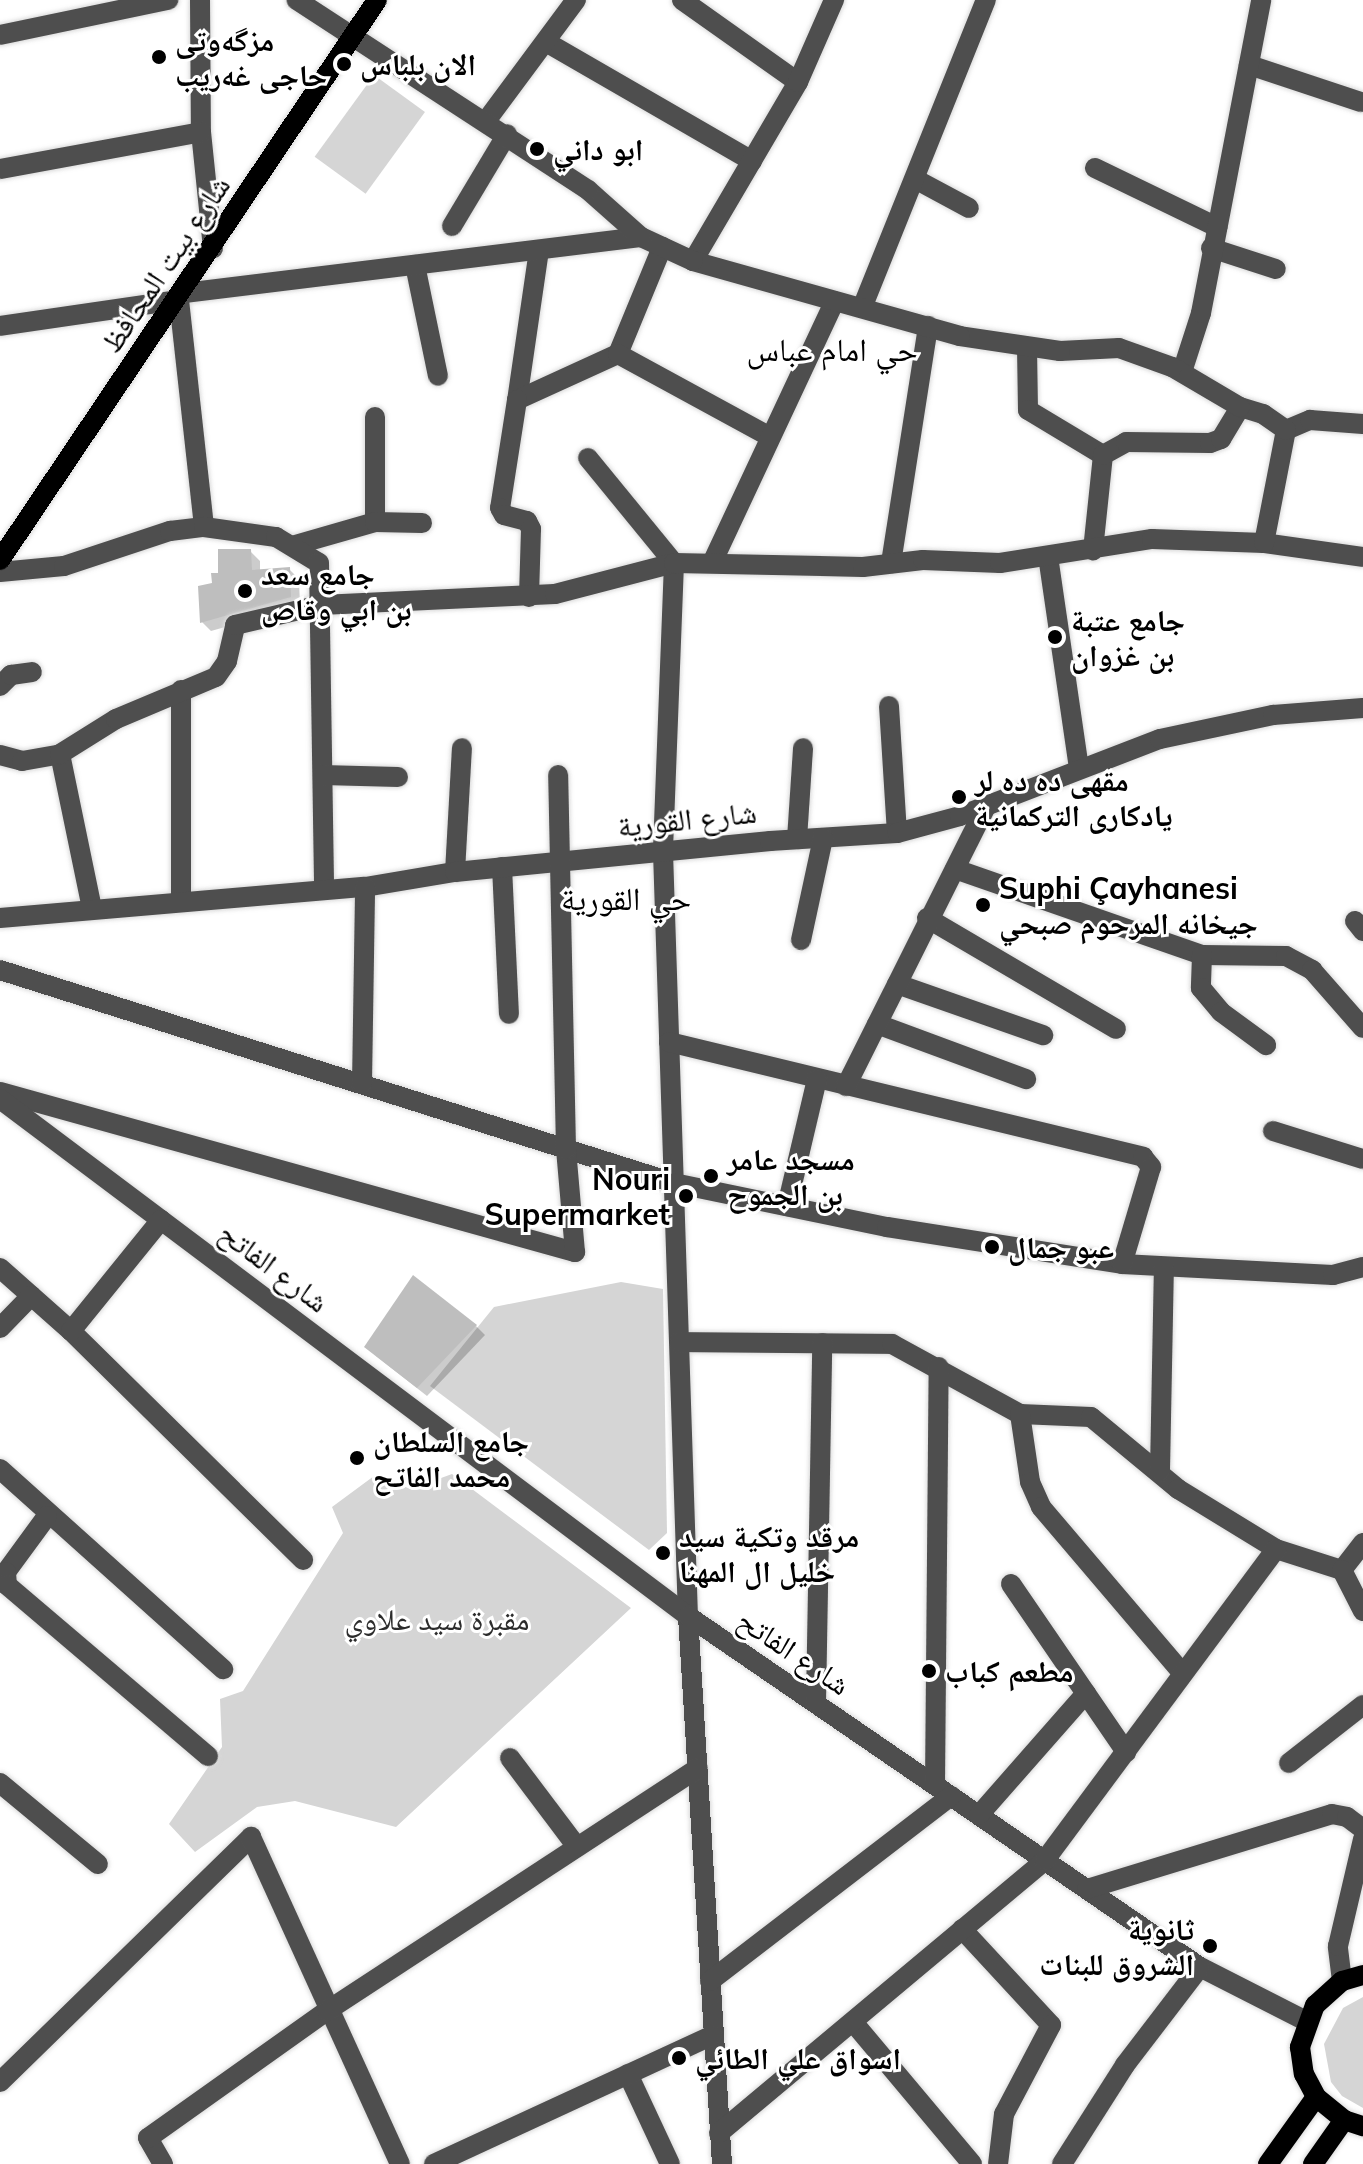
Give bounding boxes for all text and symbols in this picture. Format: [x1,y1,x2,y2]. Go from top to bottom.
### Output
place label: مزگەوتی حاجی غەریب [175,22,327,92]
place label: الان بلباس [360,46,476,82]
marker: مزگەوتی حاجی غەریب [150,48,168,66]
marker: الان بلباس [335,55,353,73]
place label: ابو داني [553,131,643,167]
marker: ابو داني [528,140,546,158]
street label: شارع بيت المحافظ [93,169,237,359]
district label: حي امام عباس [746,330,918,368]
place label: جامع سعد بن ابي وقاص [261,556,411,626]
marker: جامع سعد بن ابي وقاص [236,582,254,600]
place label: جامع عتبة بن غزوان [1071,602,1185,672]
marker: جامع عتبة بن غزوان [1046,628,1064,646]
place label: مقهى ده ده لر يادكارى التركمانية [975,762,1173,832]
marker: مقهى ده ده لر يادكارى التركمانية [950,788,968,806]
street label: شارع القورية [616,794,758,844]
place label: Suphi Çayhanesi جيخانه المرحوم صبحي [999,870,1258,940]
district label: حي القورية [561,879,691,917]
marker: Suphi Çayhanesi جيخانه المرحوم صبحي [974,896,992,914]
place label: مسجد عامر بن الجموح [727,1141,855,1212]
place label: Nouri Supermarket [485,1161,670,1232]
marker: مسجد عامر بن الجموح [702,1167,720,1185]
marker: Nouri Supermarket [677,1187,695,1205]
street label: شارع الفاتح [212,1214,336,1320]
place label: عبو جمال [1008,1229,1114,1265]
marker: عبو جمال [983,1238,1001,1256]
place label: جامع السلطان محمد الفاتح [373,1423,529,1494]
marker: جامع السلطان محمد الفاتح [348,1449,366,1467]
place label: مرقد وتكية سيد خليل ال المهنا [679,1518,859,1588]
marker: مرقد وتكية سيد خليل ال المهنا [654,1544,672,1562]
park label: مقبرة سيد علاوي [345,1601,529,1637]
street label: شارع الفاتح [731,1601,857,1703]
place label: مطعم كباب [945,1653,1074,1689]
marker: مطعم كباب [920,1662,938,1680]
place label: ثانوية الشروق للبنات [1039,1911,1194,1982]
marker: ثانوية الشروق للبنات [1201,1937,1219,1955]
place label: اسواق علي الطائي [695,2040,901,2076]
marker: اسواق علي الطائي [670,2049,688,2067]

